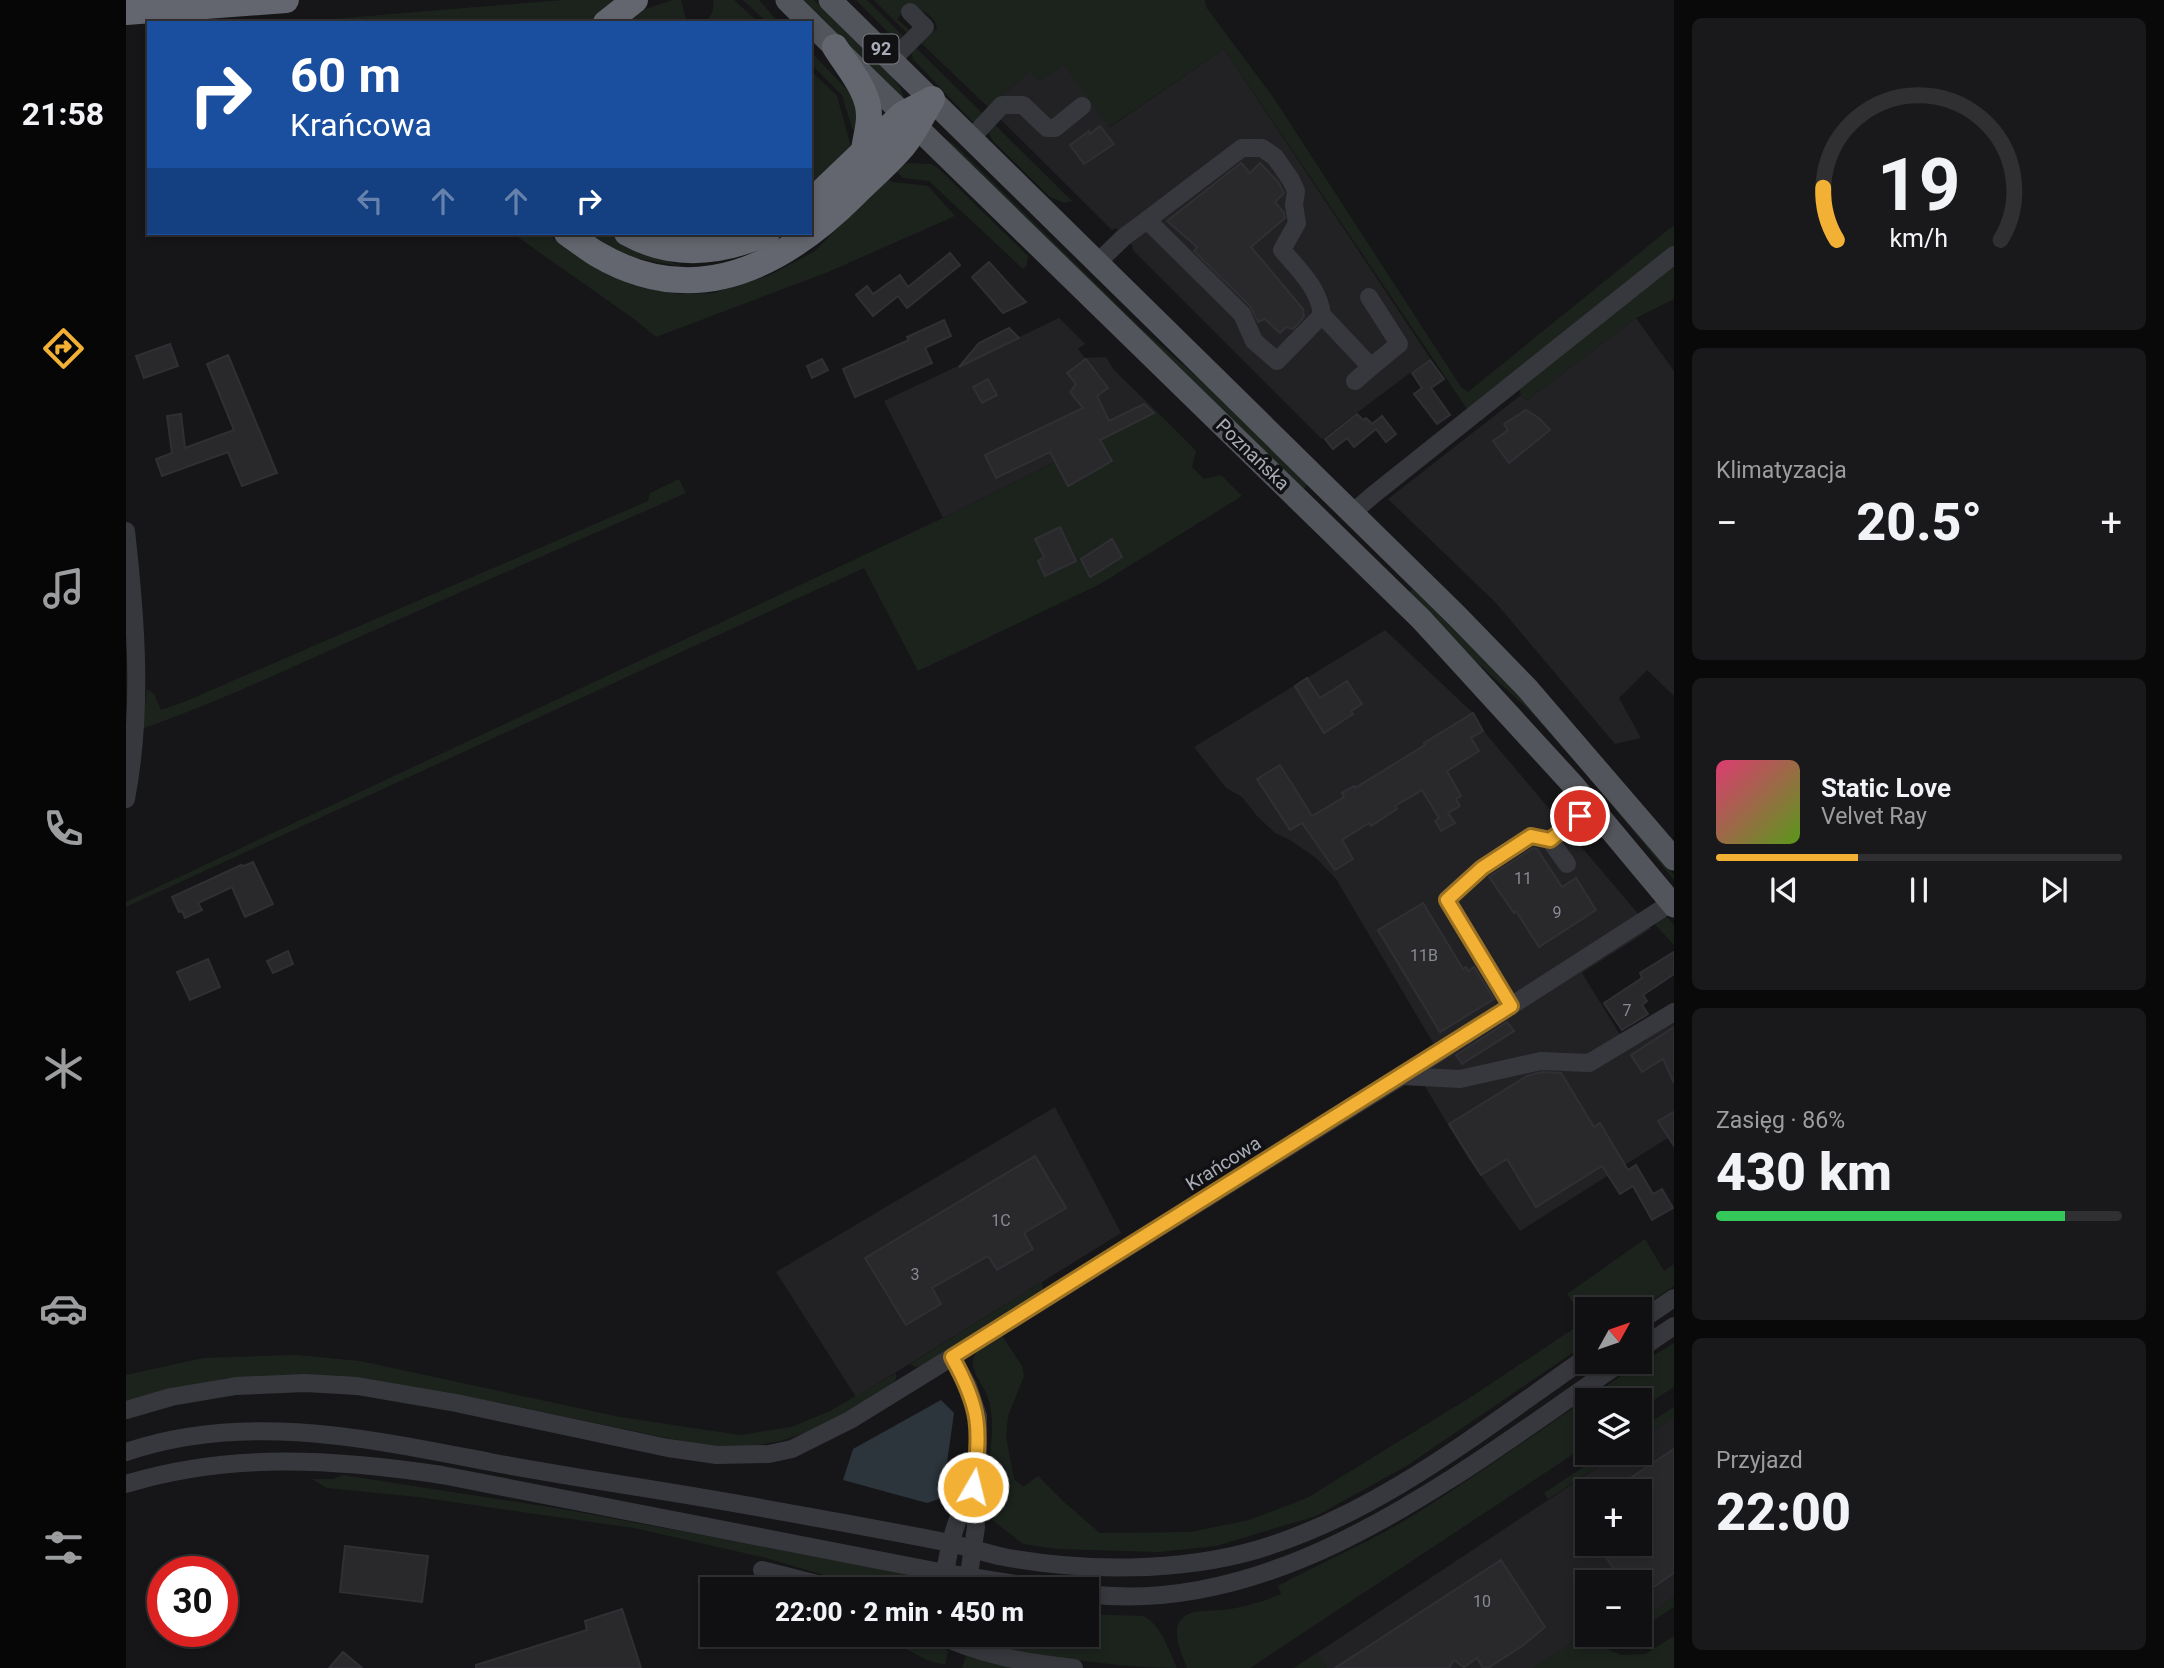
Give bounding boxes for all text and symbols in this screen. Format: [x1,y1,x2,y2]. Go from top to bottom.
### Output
road number: 92 [864,34,898,64]
text: 60 m [290,47,401,104]
icon: right [175,49,266,140]
text: 21:58 [22,95,104,133]
text: Krańcowa [290,106,432,144]
text: 19 [1877,142,1961,228]
icon: left [351,182,389,220]
icon: ahead [424,182,462,220]
icon: ahead [497,182,535,220]
icon: right [570,182,608,220]
text: km/h [1890,224,1948,253]
icon: directions [39,324,88,373]
street label: Poznańska [1211,414,1294,495]
text: Klimatyzacja [1716,457,1847,484]
text: 20.5° [1856,492,1982,553]
text: − [1716,501,1738,545]
text: + [2100,501,2122,545]
icon: music [39,564,88,613]
text: Static Love [1821,773,1951,803]
pin [1550,786,1610,846]
icon: arrive [1561,797,1599,835]
text: Velvet Ray [1821,803,1927,830]
icon: phone [39,804,88,853]
house number: 11 [1514,869,1532,888]
icon: previous [1765,871,1803,909]
icon: pause [1900,871,1938,909]
icon: next [2035,871,2073,909]
house number: 9 [1553,903,1562,922]
house number: 11B [1410,946,1438,965]
house number: 7 [1623,1001,1632,1020]
icon: climate [39,1044,88,1093]
text: Zasięg · 86% [1716,1107,1845,1134]
street label: Krańcowa [1181,1131,1265,1195]
text: 430 km [1716,1142,1892,1203]
house number: 1C [991,1211,1011,1230]
house number: 3 [911,1265,920,1284]
icon: car [39,1284,88,1333]
north arrow [1575,1297,1652,1374]
map controls [1575,1297,1652,1647]
button: layers [1575,1388,1652,1465]
text: Przyjazd [1716,1447,1803,1474]
position arrow [936,1450,1010,1524]
button: + [1575,1479,1652,1556]
text: 22:00 [1716,1482,1851,1543]
icon: filters [39,1523,88,1572]
speed limit sign: 30 [147,1556,238,1647]
button: − [1575,1570,1652,1647]
house number: 10 [1473,1592,1491,1611]
text: 22:00 · 2 min · 450 m [775,1597,1024,1627]

